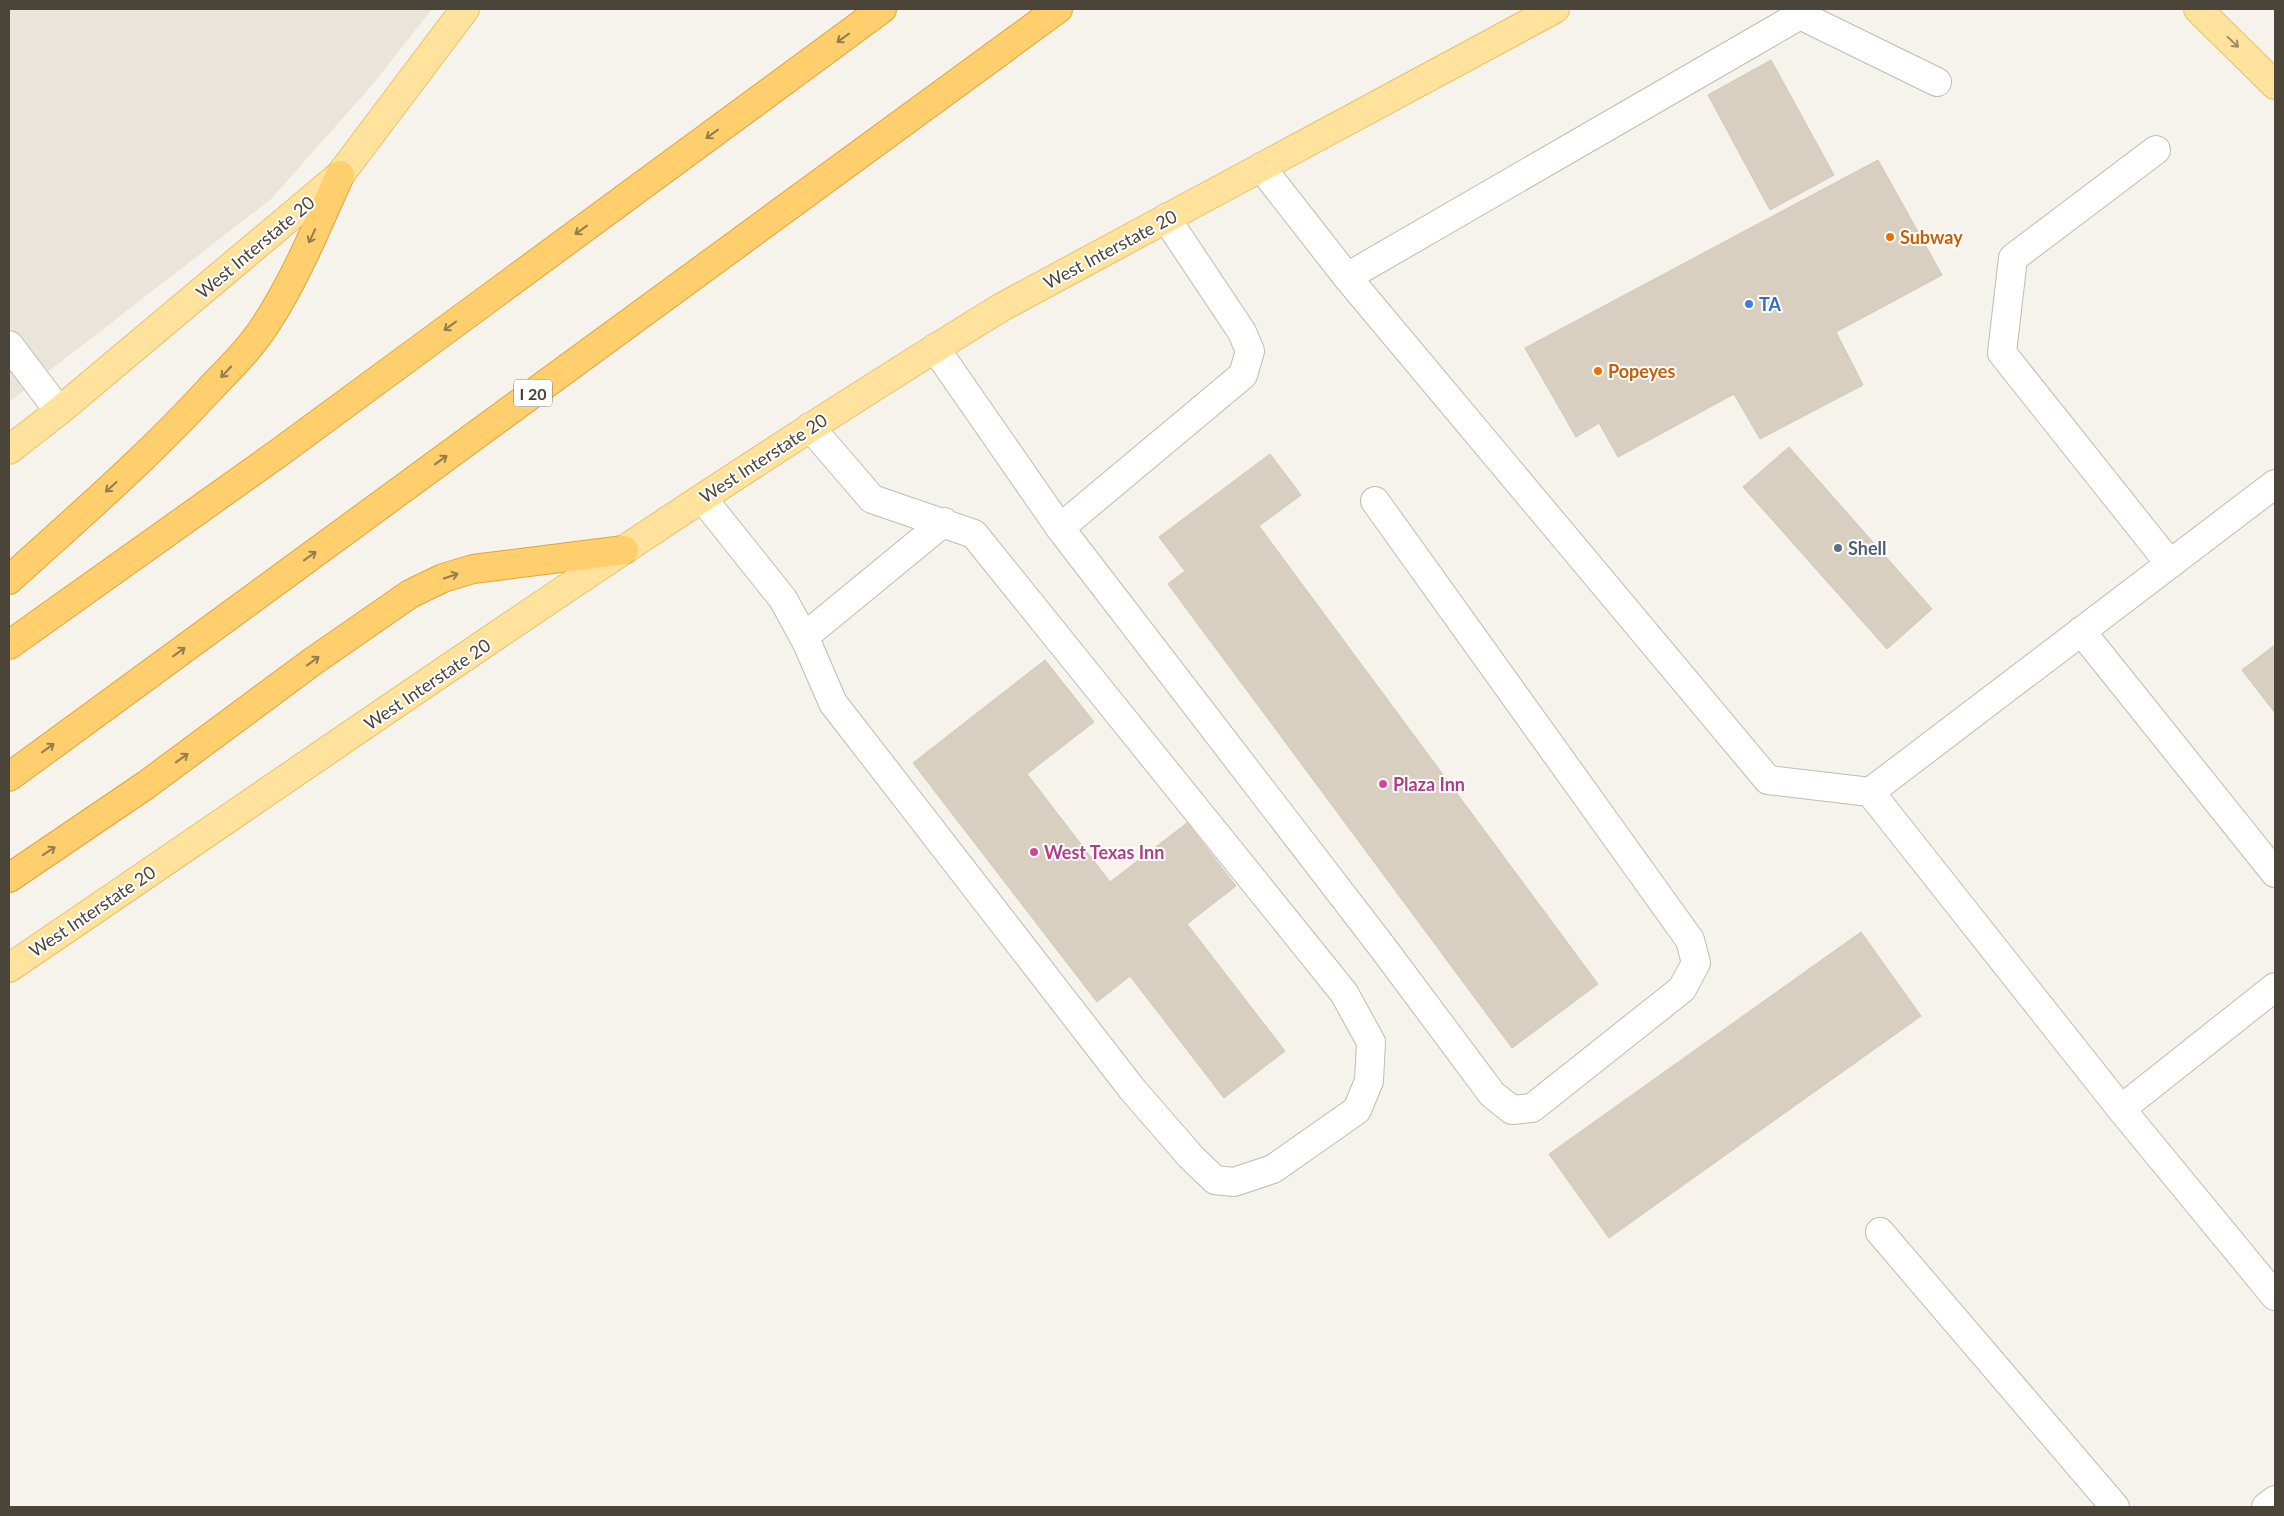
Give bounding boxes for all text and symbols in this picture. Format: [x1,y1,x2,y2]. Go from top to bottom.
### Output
one-way arrow [837,32,850,43]
one-way arrow [2227,36,2240,48]
one-way arrow [705,129,719,139]
street label: West Interstate 20 [191,191,319,303]
street label: West Interstate 20 [1040,205,1180,293]
one-way arrow [574,225,588,235]
place label: Subway [1900,226,1963,248]
one-way arrow [307,228,316,243]
marker: Subway [1884,231,1896,243]
place label: TA [1759,293,1782,315]
marker: TA [1743,298,1755,310]
one-way arrow [444,321,457,332]
place label: Popeyes [1608,360,1675,382]
marker: Popeyes [1592,365,1604,377]
one-way arrow [220,366,232,379]
road number: I 20 [514,379,552,406]
street label: West Interstate 20 [695,409,831,507]
one-way arrow [434,455,448,465]
one-way arrow [104,481,117,493]
place label: Shell [1848,537,1886,559]
marker: Shell [1832,542,1844,554]
one-way arrow [303,551,317,561]
one-way arrow [442,571,458,580]
street label: West Interstate 20 [360,634,494,734]
one-way arrow [172,647,186,657]
one-way arrow [306,656,320,666]
one-way arrow [41,743,55,753]
one-way arrow [175,753,189,763]
place label: Plaza Inn [1393,773,1465,795]
marker: Plaza Inn [1377,778,1389,790]
place label: West Texas Inn [1044,841,1164,863]
one-way arrow [42,846,56,856]
marker: West Texas Inn [1028,846,1040,858]
street label: West Interstate 20 [25,861,159,961]

